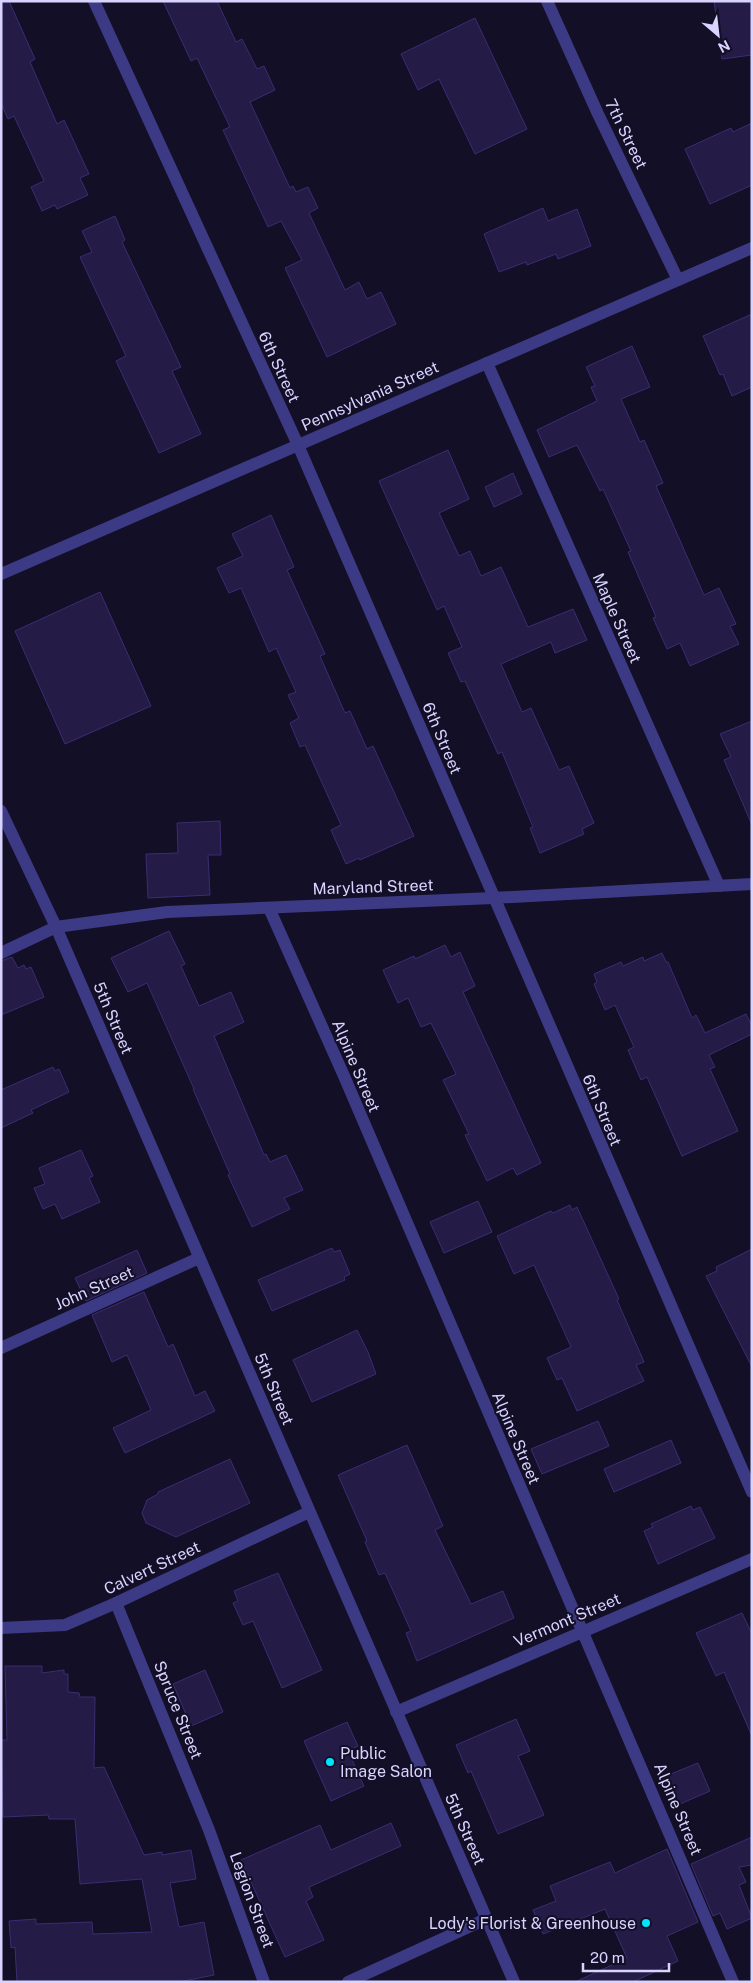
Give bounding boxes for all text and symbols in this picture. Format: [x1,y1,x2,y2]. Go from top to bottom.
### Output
north arrow [693,10,743,60]
text: N [716,37,733,56]
street label: 7th Street [601,96,651,172]
street label: 6th Street [254,329,304,405]
street label: Pennsylvania Street [299,357,441,435]
street label: Maple Street [589,570,645,666]
street label: 6th Street [418,699,466,777]
street label: Maryland Street [312,875,434,899]
street label: 5th Street [89,979,137,1057]
street label: Alpine Street [328,1017,384,1115]
street label: 6th Street [578,1071,626,1149]
street label: John Street [52,1262,136,1314]
street label: 5th Street [250,1350,298,1428]
street label: Alpine Street [488,1389,544,1487]
street label: Calvert Street [101,1537,203,1599]
street label: Vermont Street [511,1589,623,1651]
street label: Spruce Street [150,1658,206,1762]
place label: Public Image Salon [340,1744,432,1781]
marker: Public Image Salon [324,1756,336,1768]
street label: Alpine Street [650,1760,706,1858]
street label: 5th Street [441,1790,489,1868]
street label: Legion Street [226,1849,278,1951]
place label: Lody's Florist & Greenhouse [429,1914,636,1933]
marker: Lody's Florist & Greenhouse [640,1917,652,1929]
scale bar [583,1940,669,1972]
text: 20 m [590,1949,625,1966]

